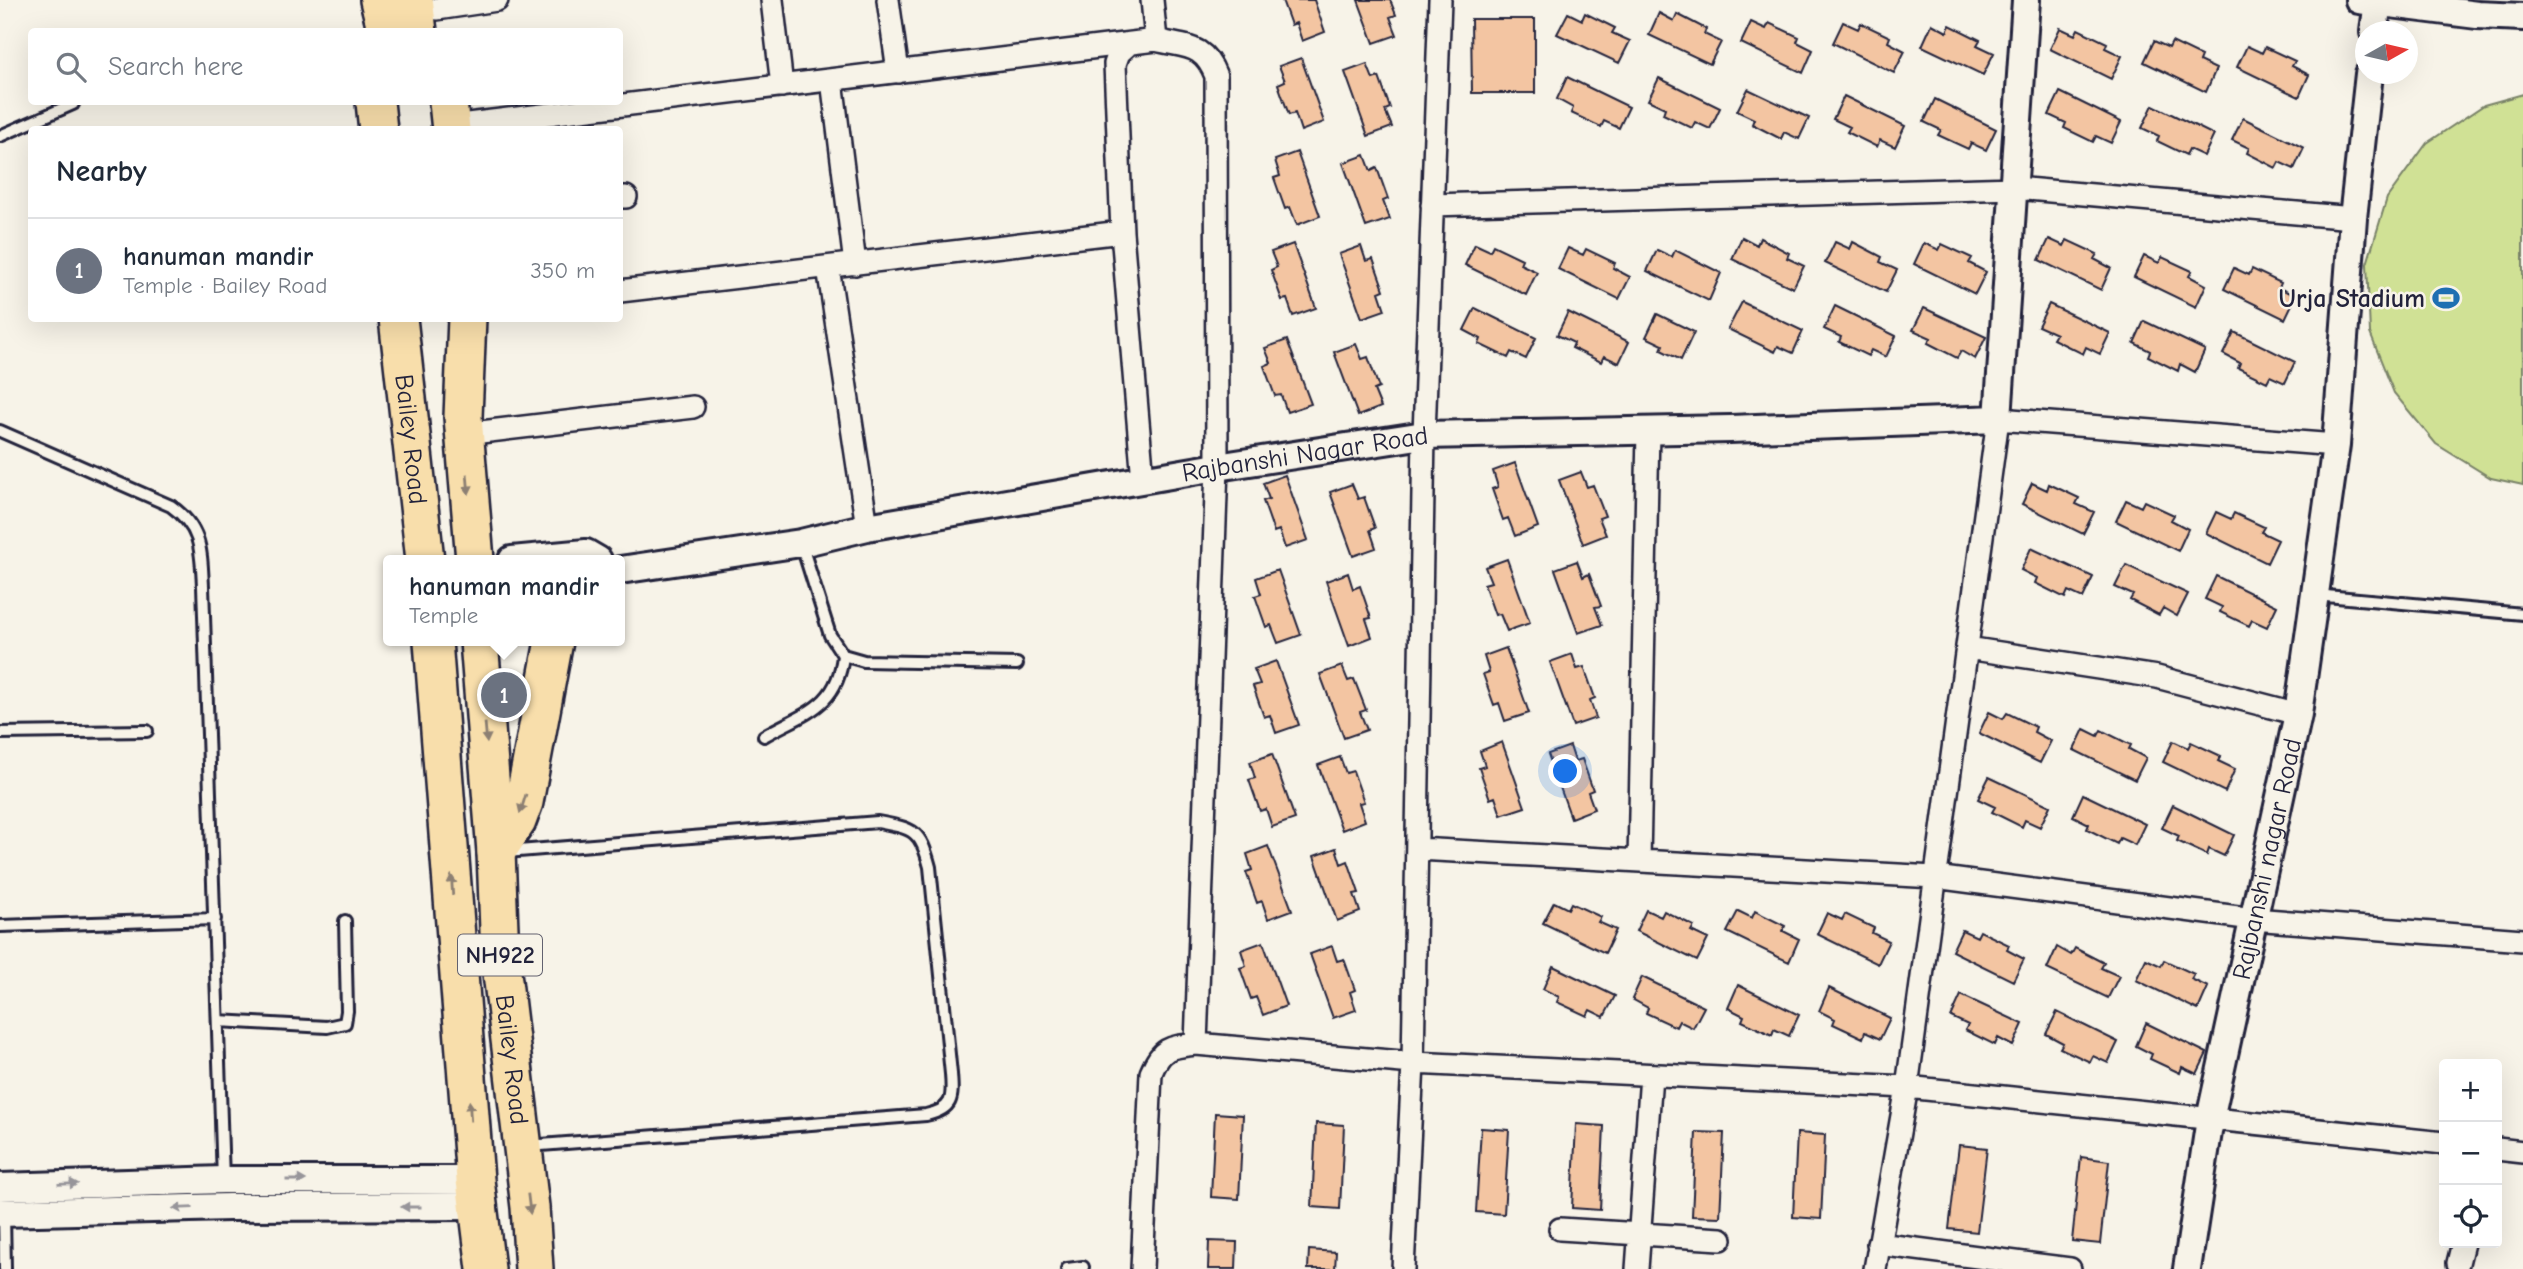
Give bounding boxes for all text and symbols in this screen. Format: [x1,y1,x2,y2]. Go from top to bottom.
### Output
north arrow [2355,21,2418,84]
search box [28,28,623,105]
icon: search [52,48,90,86]
text: Search here [108,52,243,82]
text: Nearby [56,154,147,189]
text: hanuman mandir [123,242,313,272]
text: 1 [74,257,84,284]
text: 350 m [530,257,595,284]
text: Temple · Bailey Road [123,272,327,299]
sports icon: Urja Stadium [2431,283,2461,313]
place label: Urja Stadium [2279,284,2425,314]
street label: Bailey Road [388,373,433,506]
street label: Rajbanshi Nagar Road [1180,421,1430,489]
one-way arrow [463,474,474,496]
popup [383,555,625,646]
text: hanuman mandir [409,572,599,602]
text: Temple [409,602,478,629]
pin: 1 [481,669,527,721]
one-way arrow [481,722,492,744]
street label: Rajbanshi nagar Road [2227,736,2308,982]
your location [1548,754,1582,788]
one-way arrow [517,793,528,814]
one-way arrow [446,873,457,895]
road number: NH922 [458,934,542,975]
street label: Bailey Road [489,993,534,1126]
map controls [2439,1059,2502,1248]
button: + [2439,1059,2502,1122]
one-way arrow [464,1100,475,1122]
button: − [2439,1122,2502,1185]
one-way arrow [285,1174,307,1186]
one-way arrow [57,1179,79,1190]
button: locate [2439,1185,2502,1248]
one-way arrow [524,1193,535,1215]
one-way arrow [400,1201,422,1213]
one-way arrow [172,1203,194,1214]

